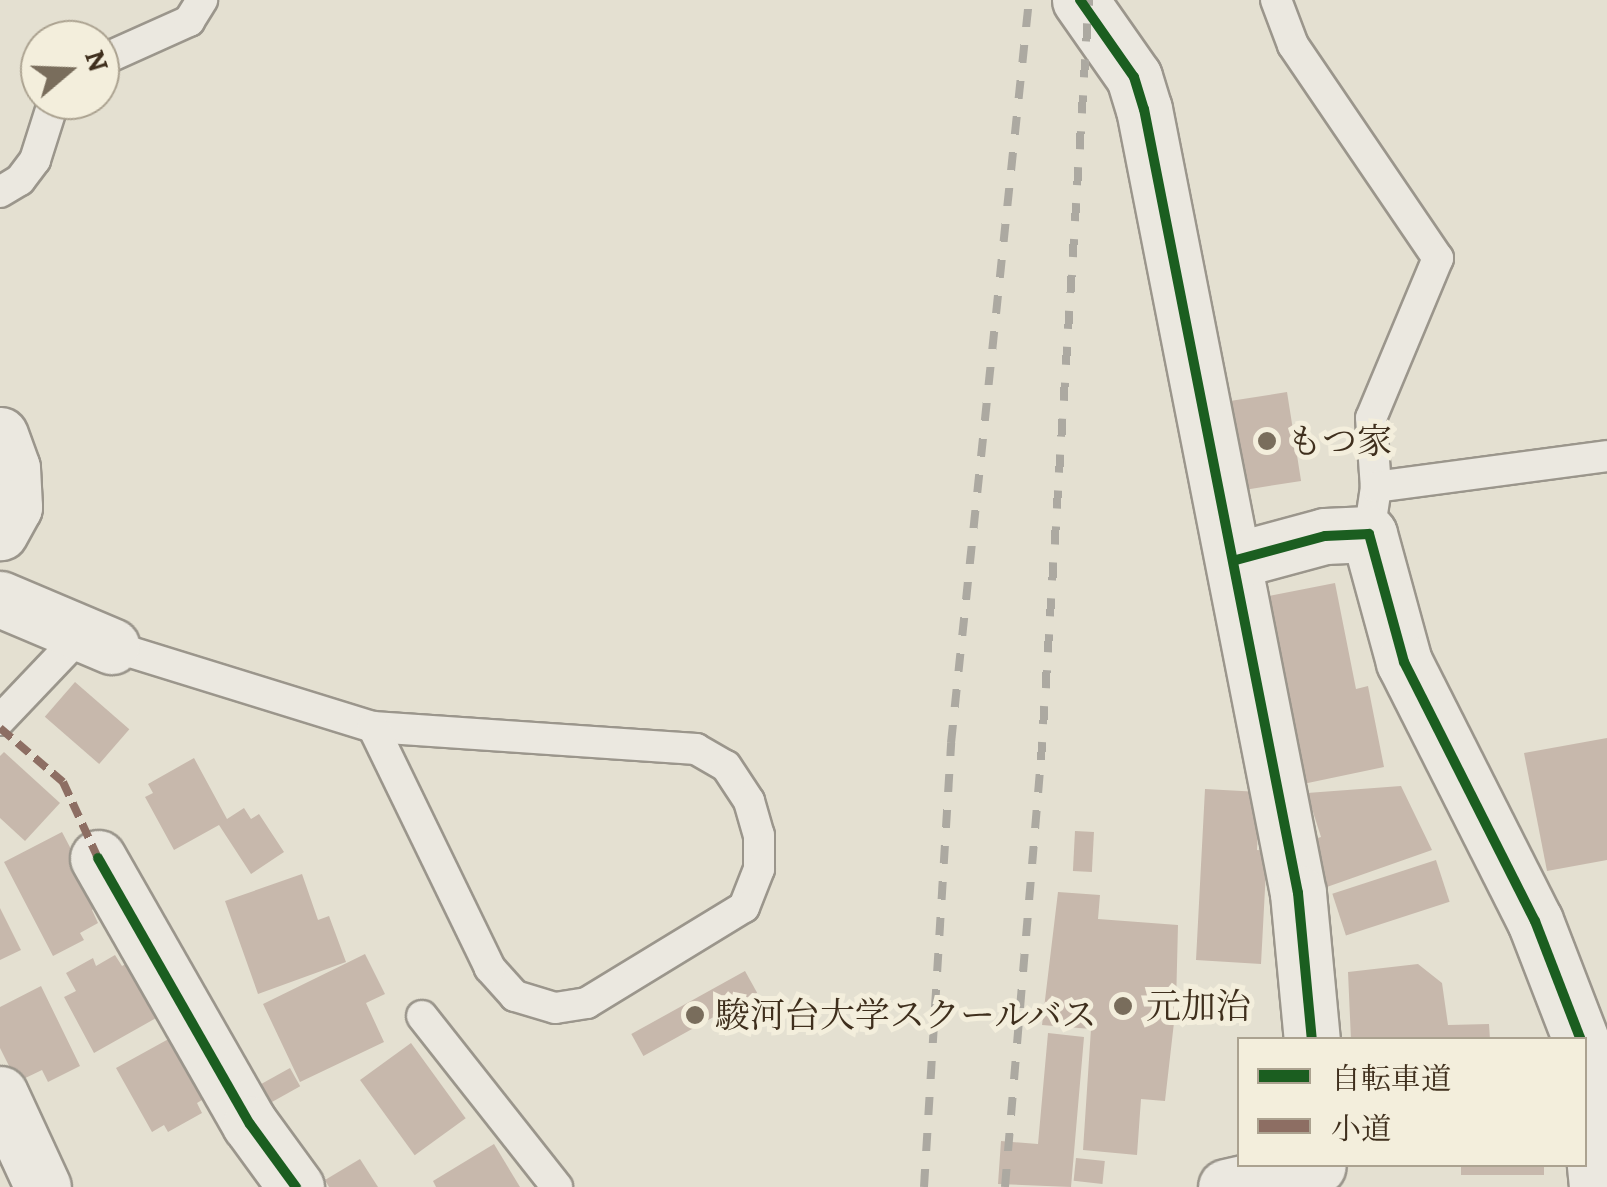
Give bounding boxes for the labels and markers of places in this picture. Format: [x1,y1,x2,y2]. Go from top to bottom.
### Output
place label: もつ家 [1287,420,1392,462]
marker: もつ家 [1256,430,1278,452]
place label: 元加治 [1146,985,1251,1027]
marker: 元加治 [1110,993,1136,1019]
place label: 駿河台大学スクールバス [715,994,1100,1036]
marker: 駿河台大学スクールバス [684,1004,706,1026]

